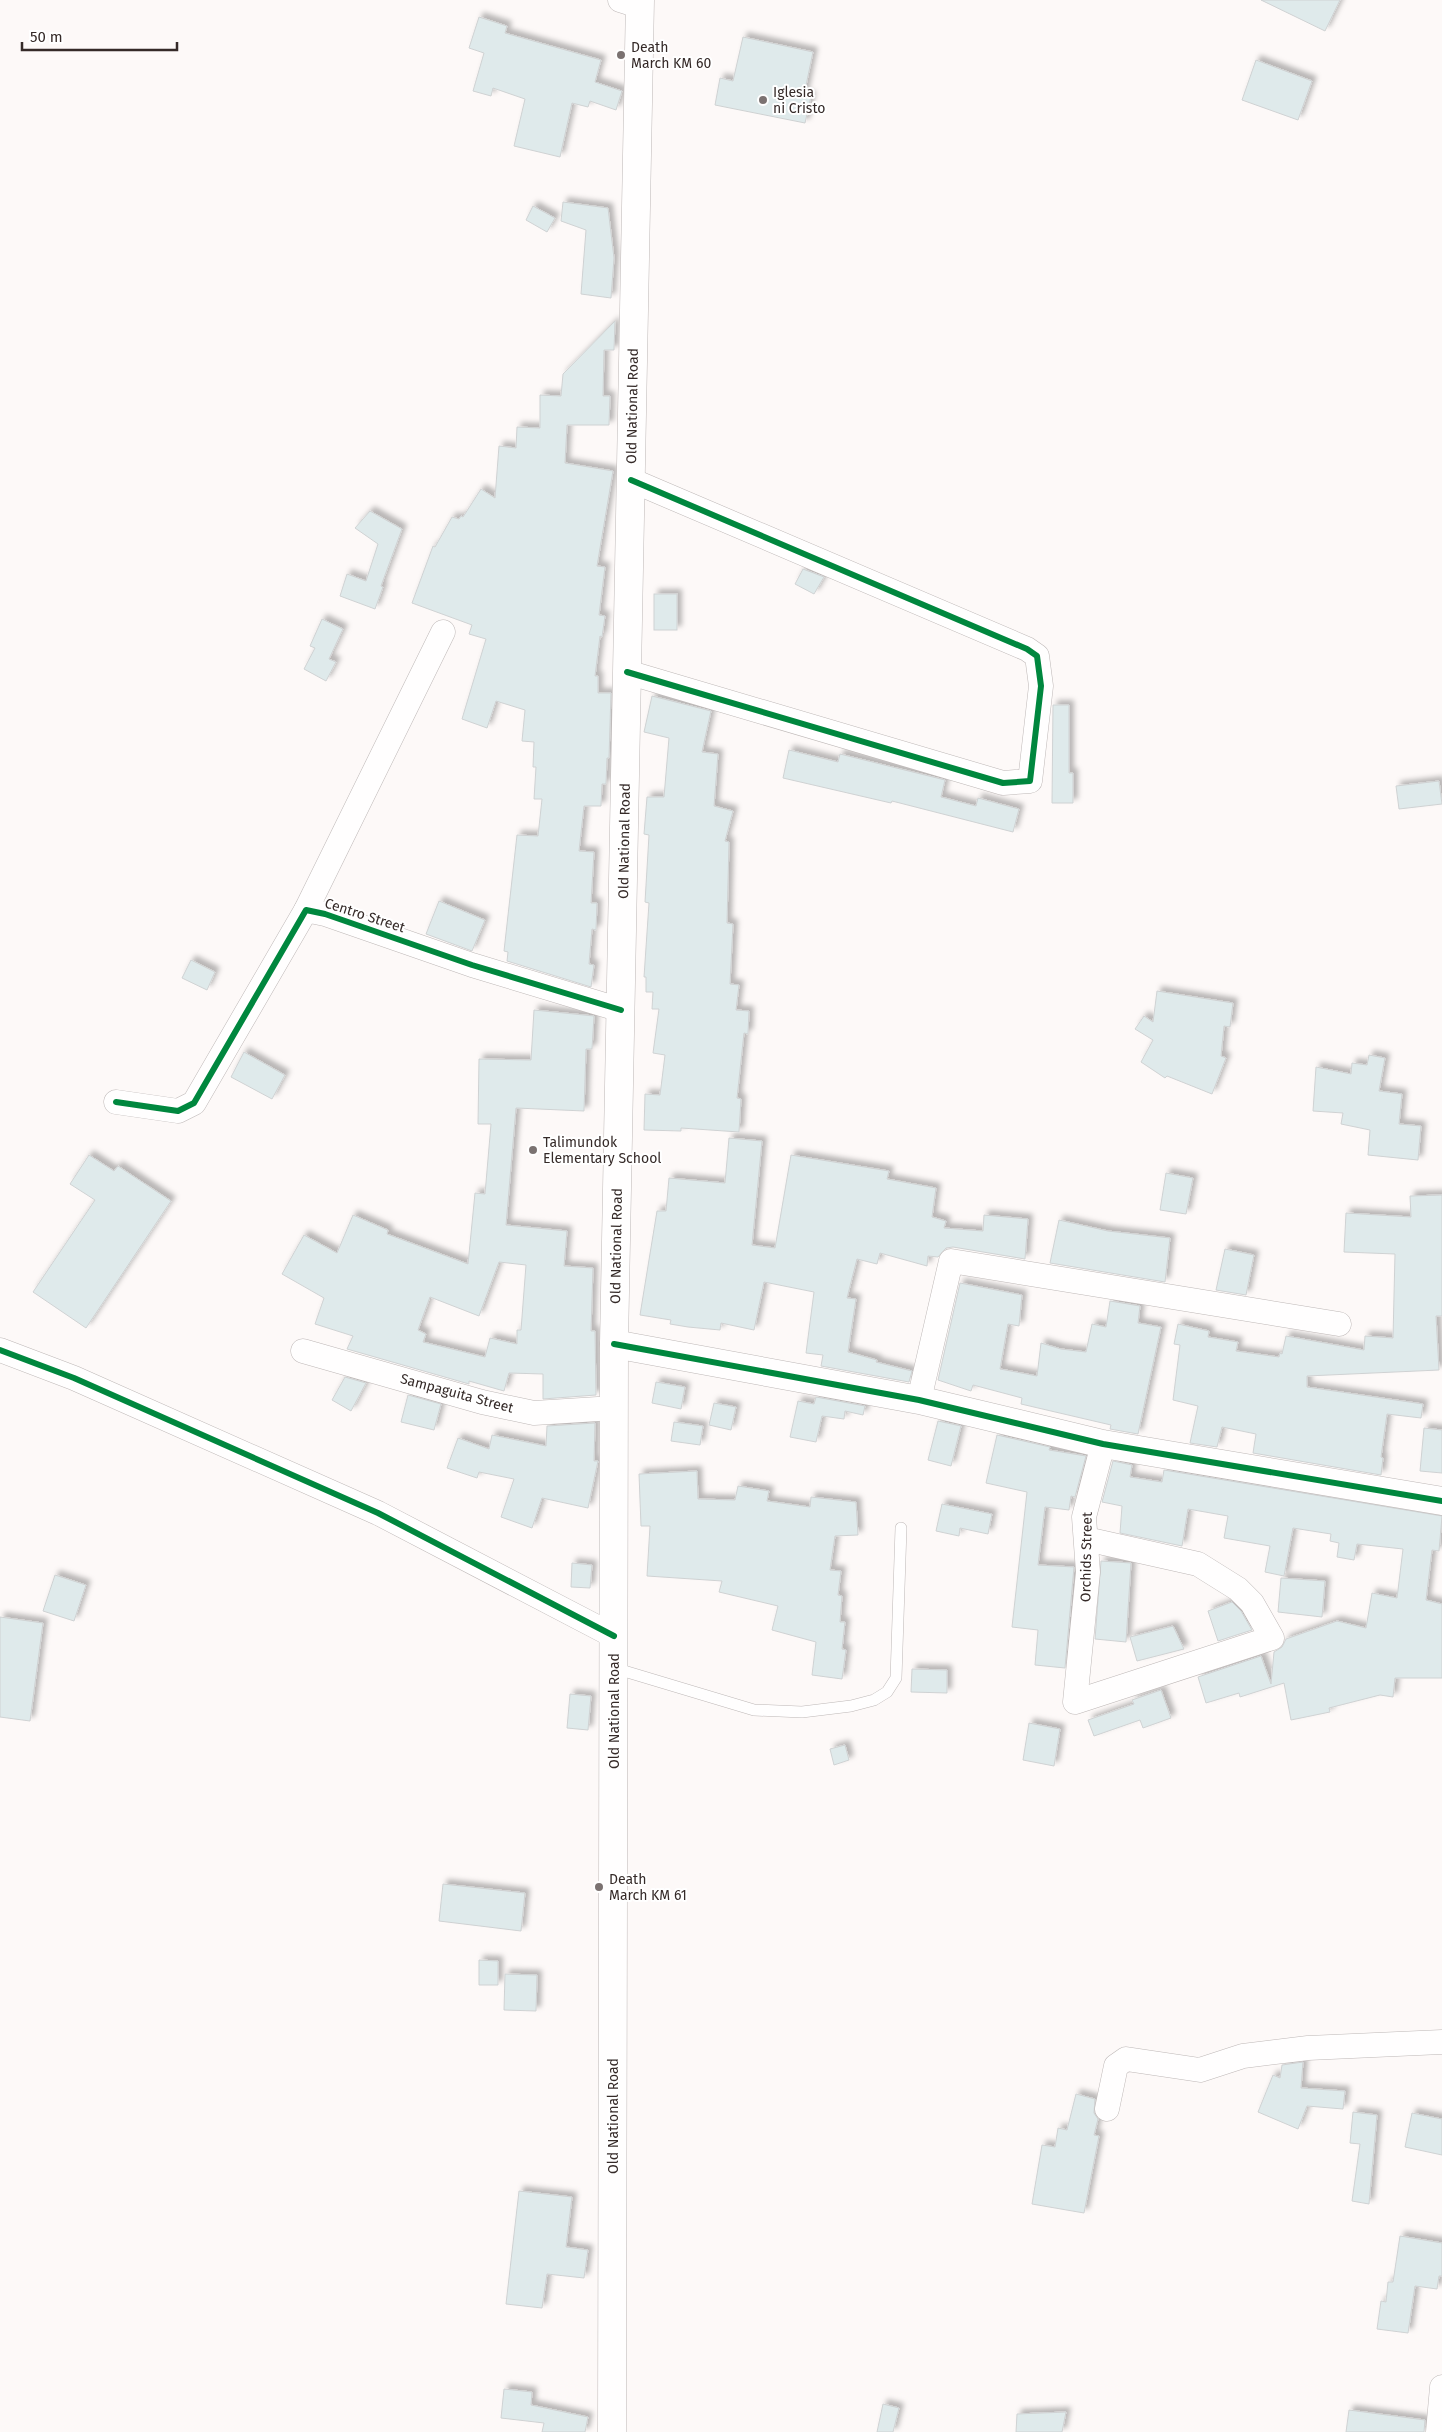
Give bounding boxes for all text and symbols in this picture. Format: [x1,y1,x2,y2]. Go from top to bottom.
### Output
scale bar [22,20,178,52]
text: 50 m [30,28,63,46]
place label: Death March KM 60 [631,39,711,72]
marker: Death March KM 60 [615,49,627,61]
place label: Iglesia ni Cristo [773,84,825,117]
marker: Iglesia ni Cristo [757,94,769,106]
street label: Old National Road [623,348,642,464]
street label: Old National Road [615,783,634,899]
street label: Centro Street [323,895,408,937]
place label: Talimundok Elementary School [543,1134,661,1167]
marker: Talimundok Elementary School [527,1144,539,1156]
street label: Old National Road [607,1188,626,1304]
street label: Sampaguita Street [398,1370,516,1417]
street label: Orchids Street [1077,1511,1096,1602]
street label: Old National Road [606,1653,623,1769]
place label: Death March KM 61 [609,1871,687,1904]
marker: Death March KM 61 [593,1881,605,1893]
street label: Old National Road [605,2058,622,2174]

